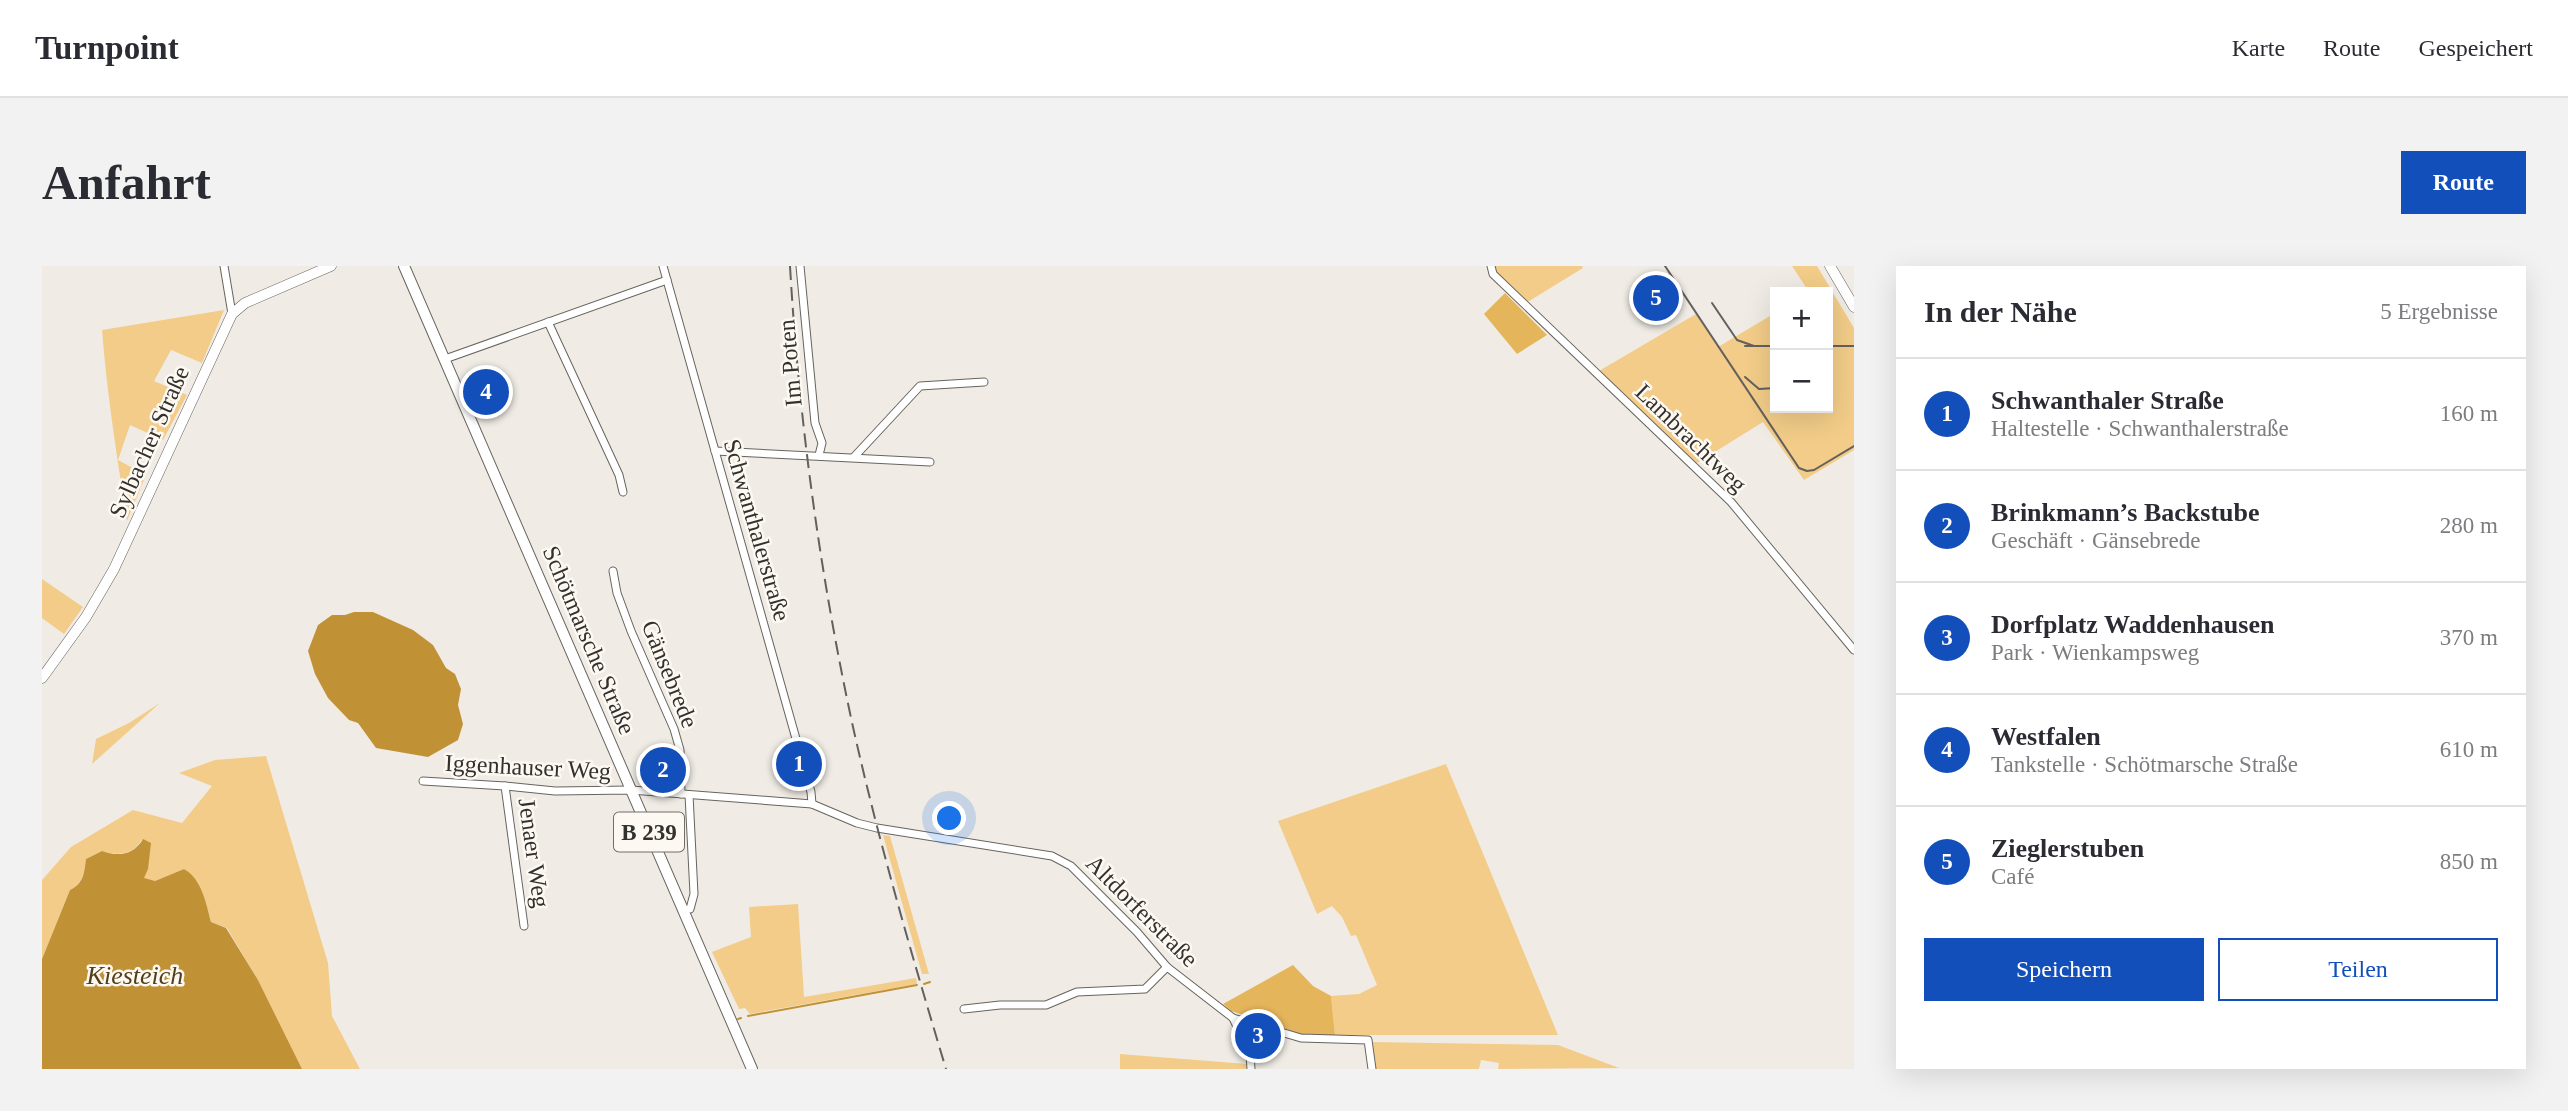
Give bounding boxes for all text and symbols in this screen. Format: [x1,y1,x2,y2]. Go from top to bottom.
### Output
text: Turnpoint [35,30,179,66]
text: Karte [2232,35,2285,61]
text: Route [2323,35,2380,61]
text: Gespeichert [2418,35,2533,61]
button: Route [2401,151,2526,214]
text: Anfahrt [42,155,211,210]
pin: 5 [1633,272,1679,324]
map controls [1770,287,1833,413]
button: + [1770,287,1833,350]
text: In der Nähe [1924,295,2077,328]
text: 5 Ergebnisse [2380,299,2498,324]
street label: Im Poten [773,318,807,408]
button: − [1770,350,1833,413]
street label: Sylbacher Straße [104,362,194,522]
pin: 4 [463,366,509,418]
street label: Lambrachtweg [1630,379,1752,497]
text: Schwanthaler Straße [1991,386,2224,415]
text: 1 [1941,401,1953,426]
text: 160 m [2440,401,2498,426]
text: Haltestelle · Schwanthalerstraße [1991,416,2289,441]
street label: Schwanthalerstraße [719,436,795,624]
text: Brinkmann’s Backstube [1991,498,2260,527]
text: 2 [1941,513,1953,538]
text: 280 m [2440,513,2498,538]
text: Geschäft · Gänsebrede [1991,528,2200,553]
street label: Schötmarsche Straße [538,542,640,738]
text: Dorfplatz Waddenhausen [1991,610,2274,639]
street label: Gänsebrede [637,617,703,731]
text: 3 [1941,625,1953,650]
text: 370 m [2440,625,2498,650]
text: Park · Wienkampsweg [1991,640,2199,665]
text: Westfalen [1991,722,2101,751]
text: 4 [1941,737,1953,762]
text: 610 m [2440,737,2498,762]
pin: 1 [776,738,822,790]
pin: 2 [640,744,686,796]
street label: Iggenhauser Weg [444,750,612,784]
text: Tankstelle · Schötmarsche Straße [1991,752,2298,777]
street label: Jenaer Weg [513,797,555,909]
your location [932,801,966,835]
road number: B 239 [614,812,684,852]
text: Zieglerstuben [1991,834,2144,863]
text: 5 [1941,849,1953,874]
text: 850 m [2440,849,2498,874]
street label: Altdorferstraße [1081,850,1203,972]
text: Café [1991,864,2034,889]
button: Speichern [1924,938,2204,1001]
button: Teilen [2218,938,2498,1001]
water label: Kiesteich [86,961,183,990]
pin: 3 [1235,1010,1281,1062]

